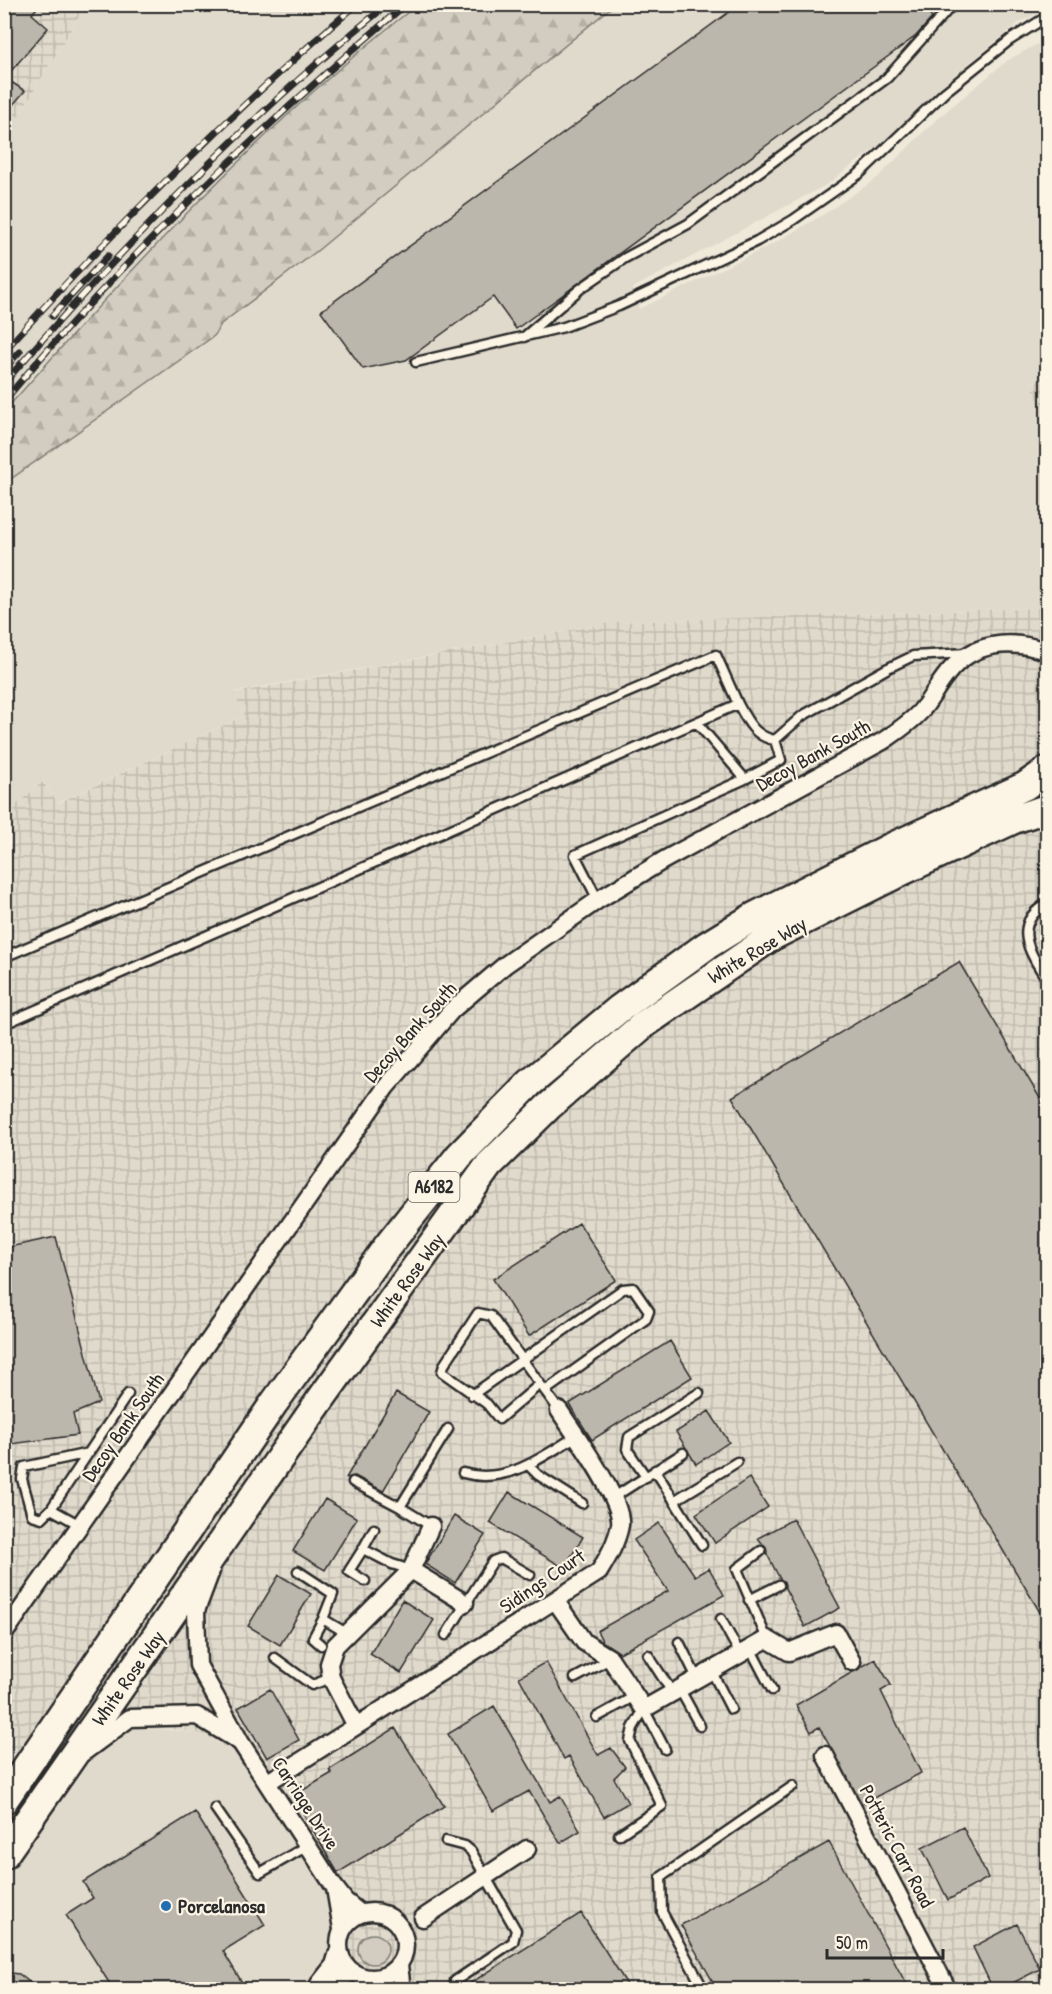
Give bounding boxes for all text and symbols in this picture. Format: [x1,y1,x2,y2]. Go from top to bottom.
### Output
street label: Decoy Bank South [751,712,875,797]
street label: White Rose Way [702,909,811,990]
street label: Decoy Bank South [357,976,462,1088]
road number: A6182 [408,1172,460,1202]
street label: White Rose Way [363,1227,450,1332]
street label: Decoy Bank South [75,1367,170,1486]
street label: Sidings Court [494,1541,591,1619]
street label: White Rose Way [85,1625,170,1731]
street label: Carriage Drive [266,1751,347,1854]
street label: Potteric Carr Road [854,1780,941,1912]
place label: Porcelanosa [178,1892,265,1919]
marker: Porcelanosa [159,1899,173,1913]
scale bar [827,1922,942,1960]
text: 50 m [836,1930,868,1955]

